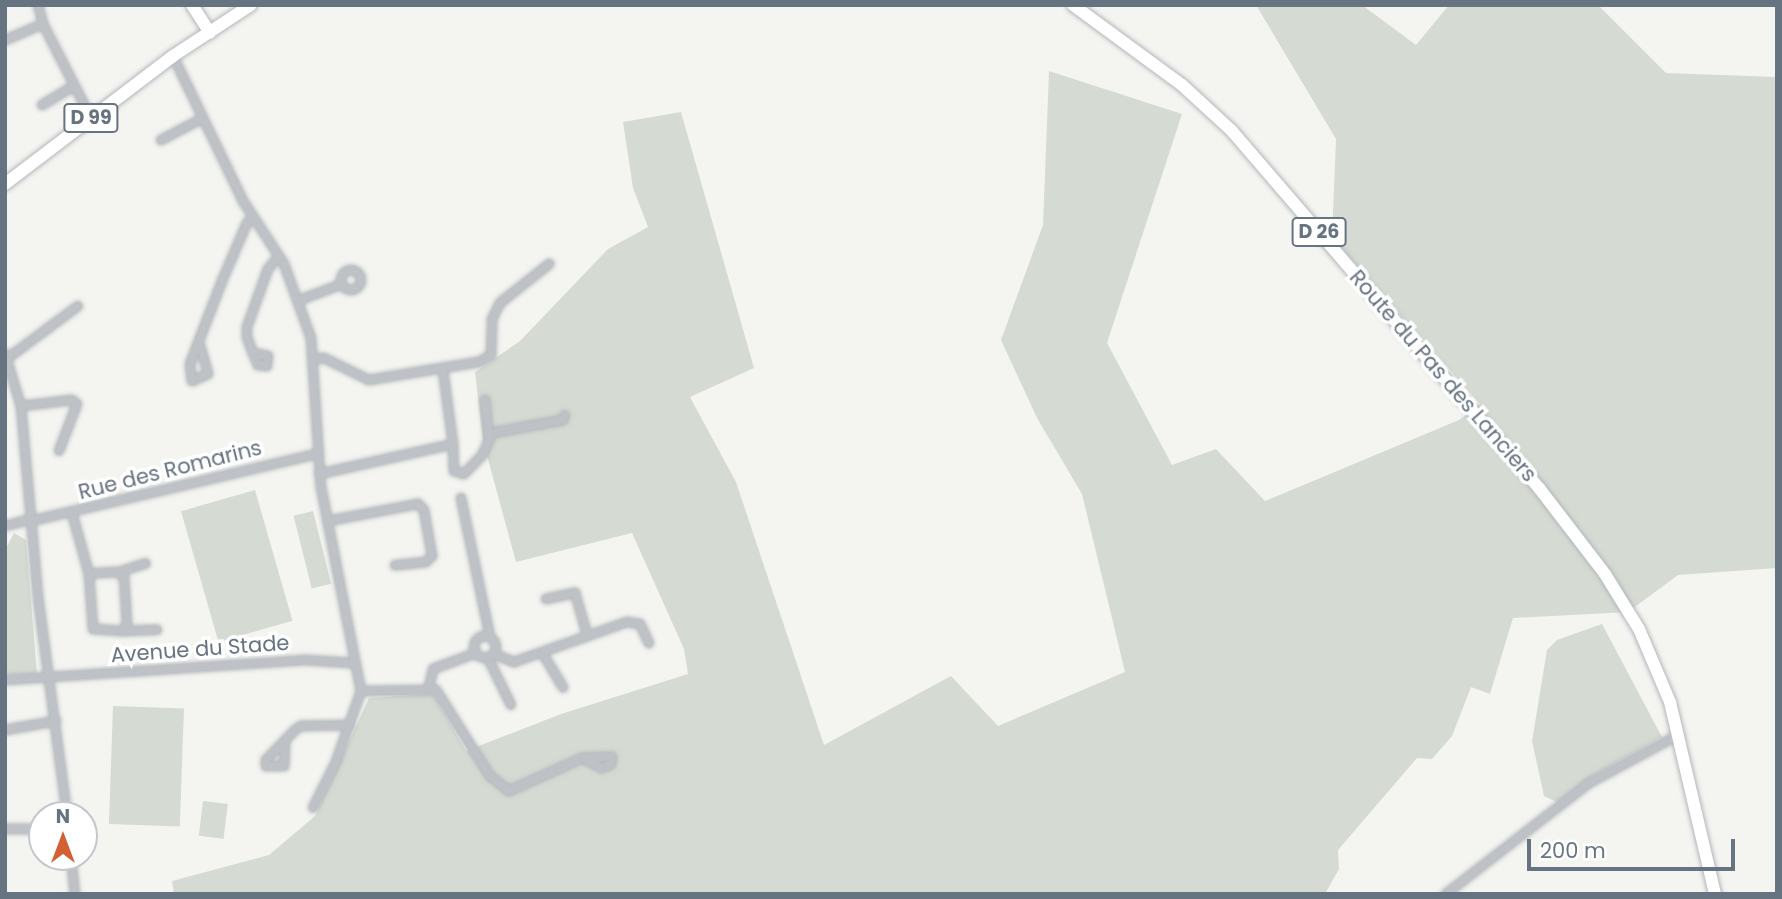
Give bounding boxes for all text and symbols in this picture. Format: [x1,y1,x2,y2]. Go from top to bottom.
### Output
road number: D 99 [63,102,119,134]
road number: D 26 [1291,216,1347,248]
street label: Route du Pas des Lanciers [1344,265,1542,487]
street label: Rue des Romarins [76,435,264,505]
street label: Avenue du Stade [110,630,290,668]
north arrow [28,801,98,871]
text: N [56,803,70,830]
scale bar [1530,825,1738,869]
text: 200 m [1540,836,1606,865]

